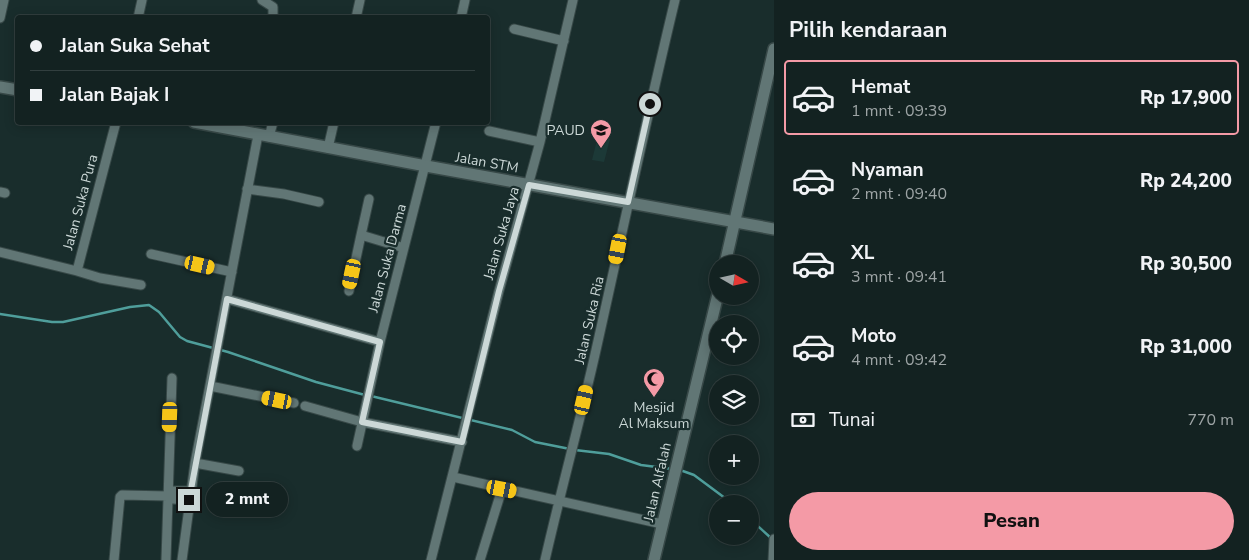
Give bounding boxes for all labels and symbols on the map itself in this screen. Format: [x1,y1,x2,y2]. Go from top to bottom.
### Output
route start [639,93,661,115]
school or university icon: PAUD [589,118,613,149]
place label: PAUD [546,121,585,140]
street label: Jalan STM [453,147,520,177]
street label: Jalan Suka Pura [58,152,102,253]
street label: Jalan Suka Jaya [479,184,524,283]
street label: Jalan Suka Darma [364,202,411,316]
car [607,233,628,265]
car [183,254,216,276]
north arrow [709,255,759,305]
car [341,258,362,290]
street label: Jalan Suka Ria [570,274,609,367]
mosque icon: Mesjid Al Maksum [642,367,666,398]
car [573,384,594,416]
car [260,390,293,410]
place label: Mesjid Al Maksum [619,398,689,433]
car [161,402,178,432]
street label: Jalan Alfalah [639,441,676,525]
car [485,479,518,499]
callout: 2 mnt [206,482,289,518]
route end [178,489,200,511]

